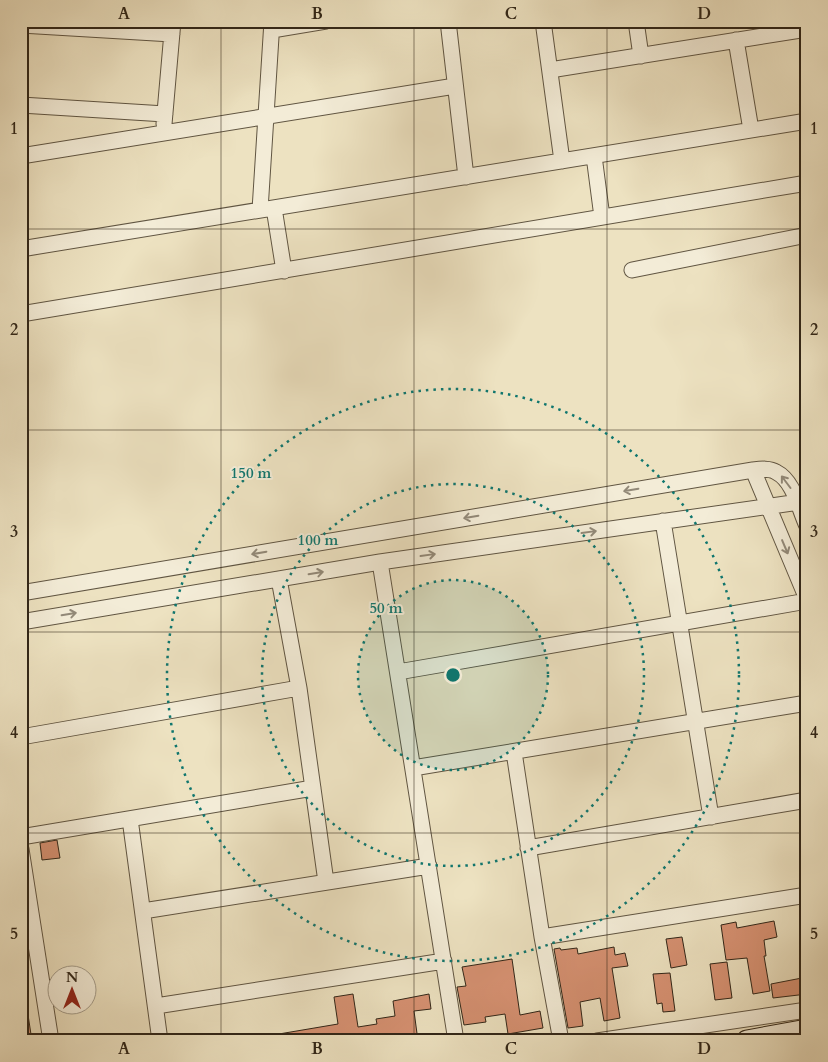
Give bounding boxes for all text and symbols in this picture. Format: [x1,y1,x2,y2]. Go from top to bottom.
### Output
text: A [118,3,130,25]
text: B [311,3,323,25]
text: C [505,3,517,25]
text: D [697,3,711,25]
text: 1 [10,118,18,140]
text: 1 [810,118,818,140]
text: 2 [10,319,18,341]
text: 2 [810,319,818,341]
text: 150 m [231,463,272,483]
one-way arrow [781,475,791,489]
one-way arrow [623,486,639,496]
one-way arrow [463,513,479,523]
text: 3 [10,521,18,543]
text: 3 [810,521,818,543]
one-way arrow [581,527,597,537]
text: 100 m [298,530,339,550]
one-way arrow [780,539,790,554]
one-way arrow [251,548,267,558]
one-way arrow [420,550,436,560]
one-way arrow [308,567,324,577]
text: 50 m [369,598,403,618]
one-way arrow [61,608,77,618]
centre of rings [444,666,462,684]
text: 4 [10,722,18,744]
text: 4 [810,722,818,744]
text: 5 [10,923,18,945]
text: 5 [810,923,818,945]
north arrow [48,964,98,1014]
text: N [66,968,78,987]
text: A [118,1038,130,1060]
text: B [311,1038,323,1060]
text: C [505,1038,517,1060]
text: D [697,1038,711,1060]

